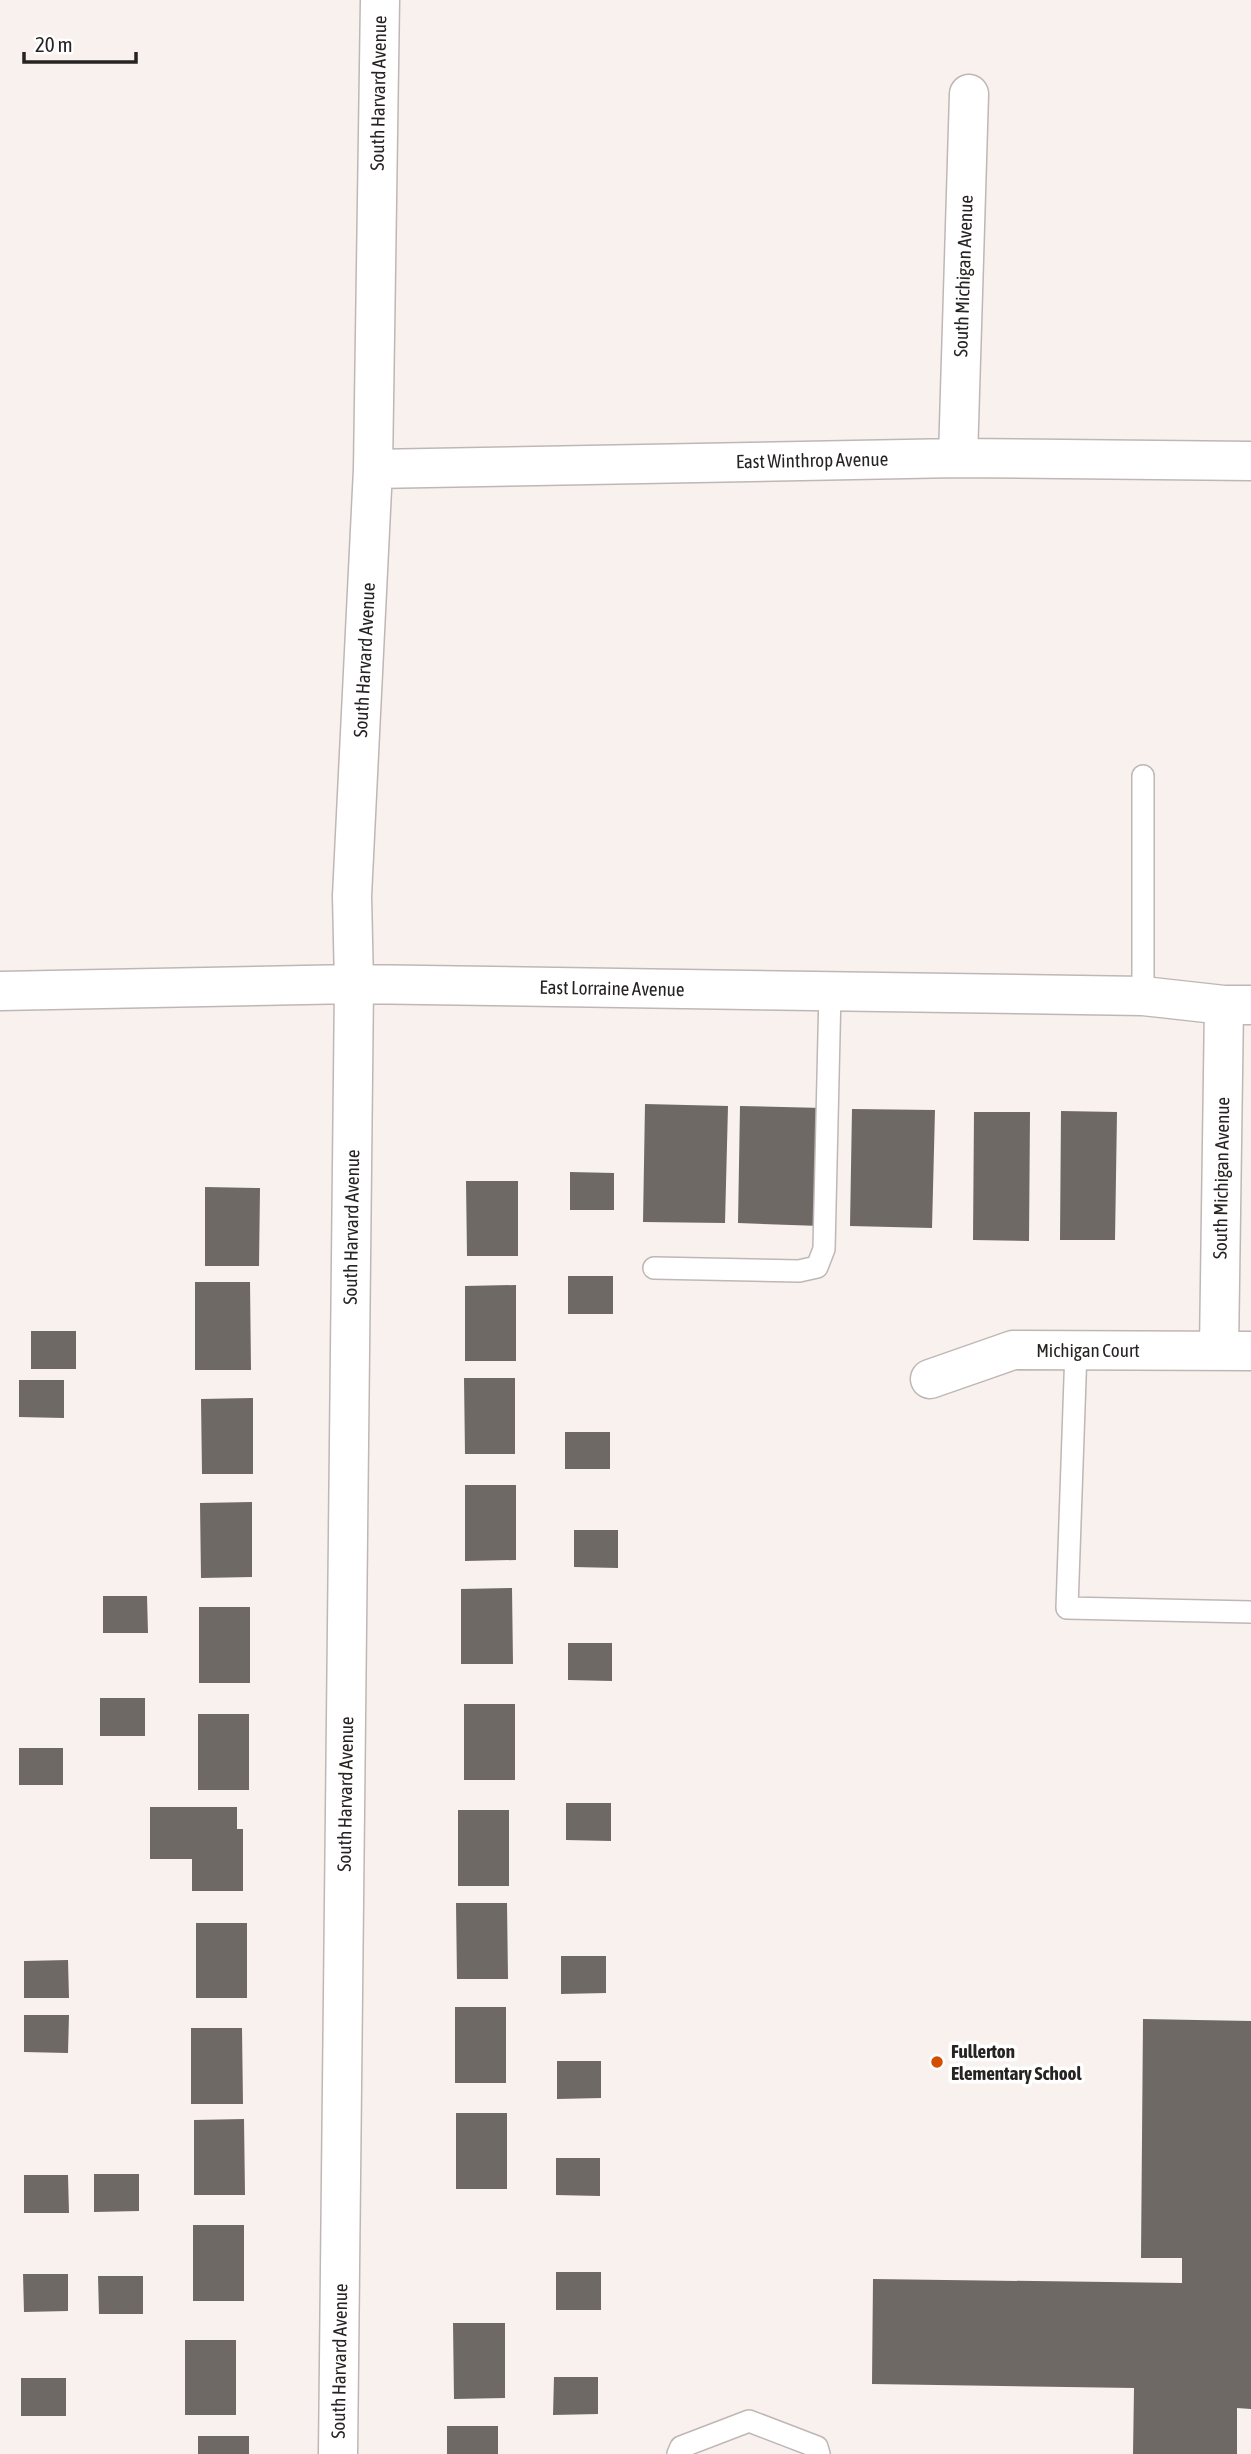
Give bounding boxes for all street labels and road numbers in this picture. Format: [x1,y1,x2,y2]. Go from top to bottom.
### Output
street label: South Harvard Avenue [366,15,390,171]
street label: South Michigan Avenue [949,195,977,357]
street label: East Winthrop Avenue [736,448,888,472]
street label: South Harvard Avenue [349,582,379,738]
street label: East Lorraine Avenue [539,976,685,1000]
street label: South Michigan Avenue [1209,1097,1233,1259]
street label: South Harvard Avenue [339,1149,363,1305]
street label: Michigan Court [1036,1339,1140,1361]
street label: South Harvard Avenue [333,1716,357,1872]
street label: South Harvard Avenue [327,2283,351,2439]

